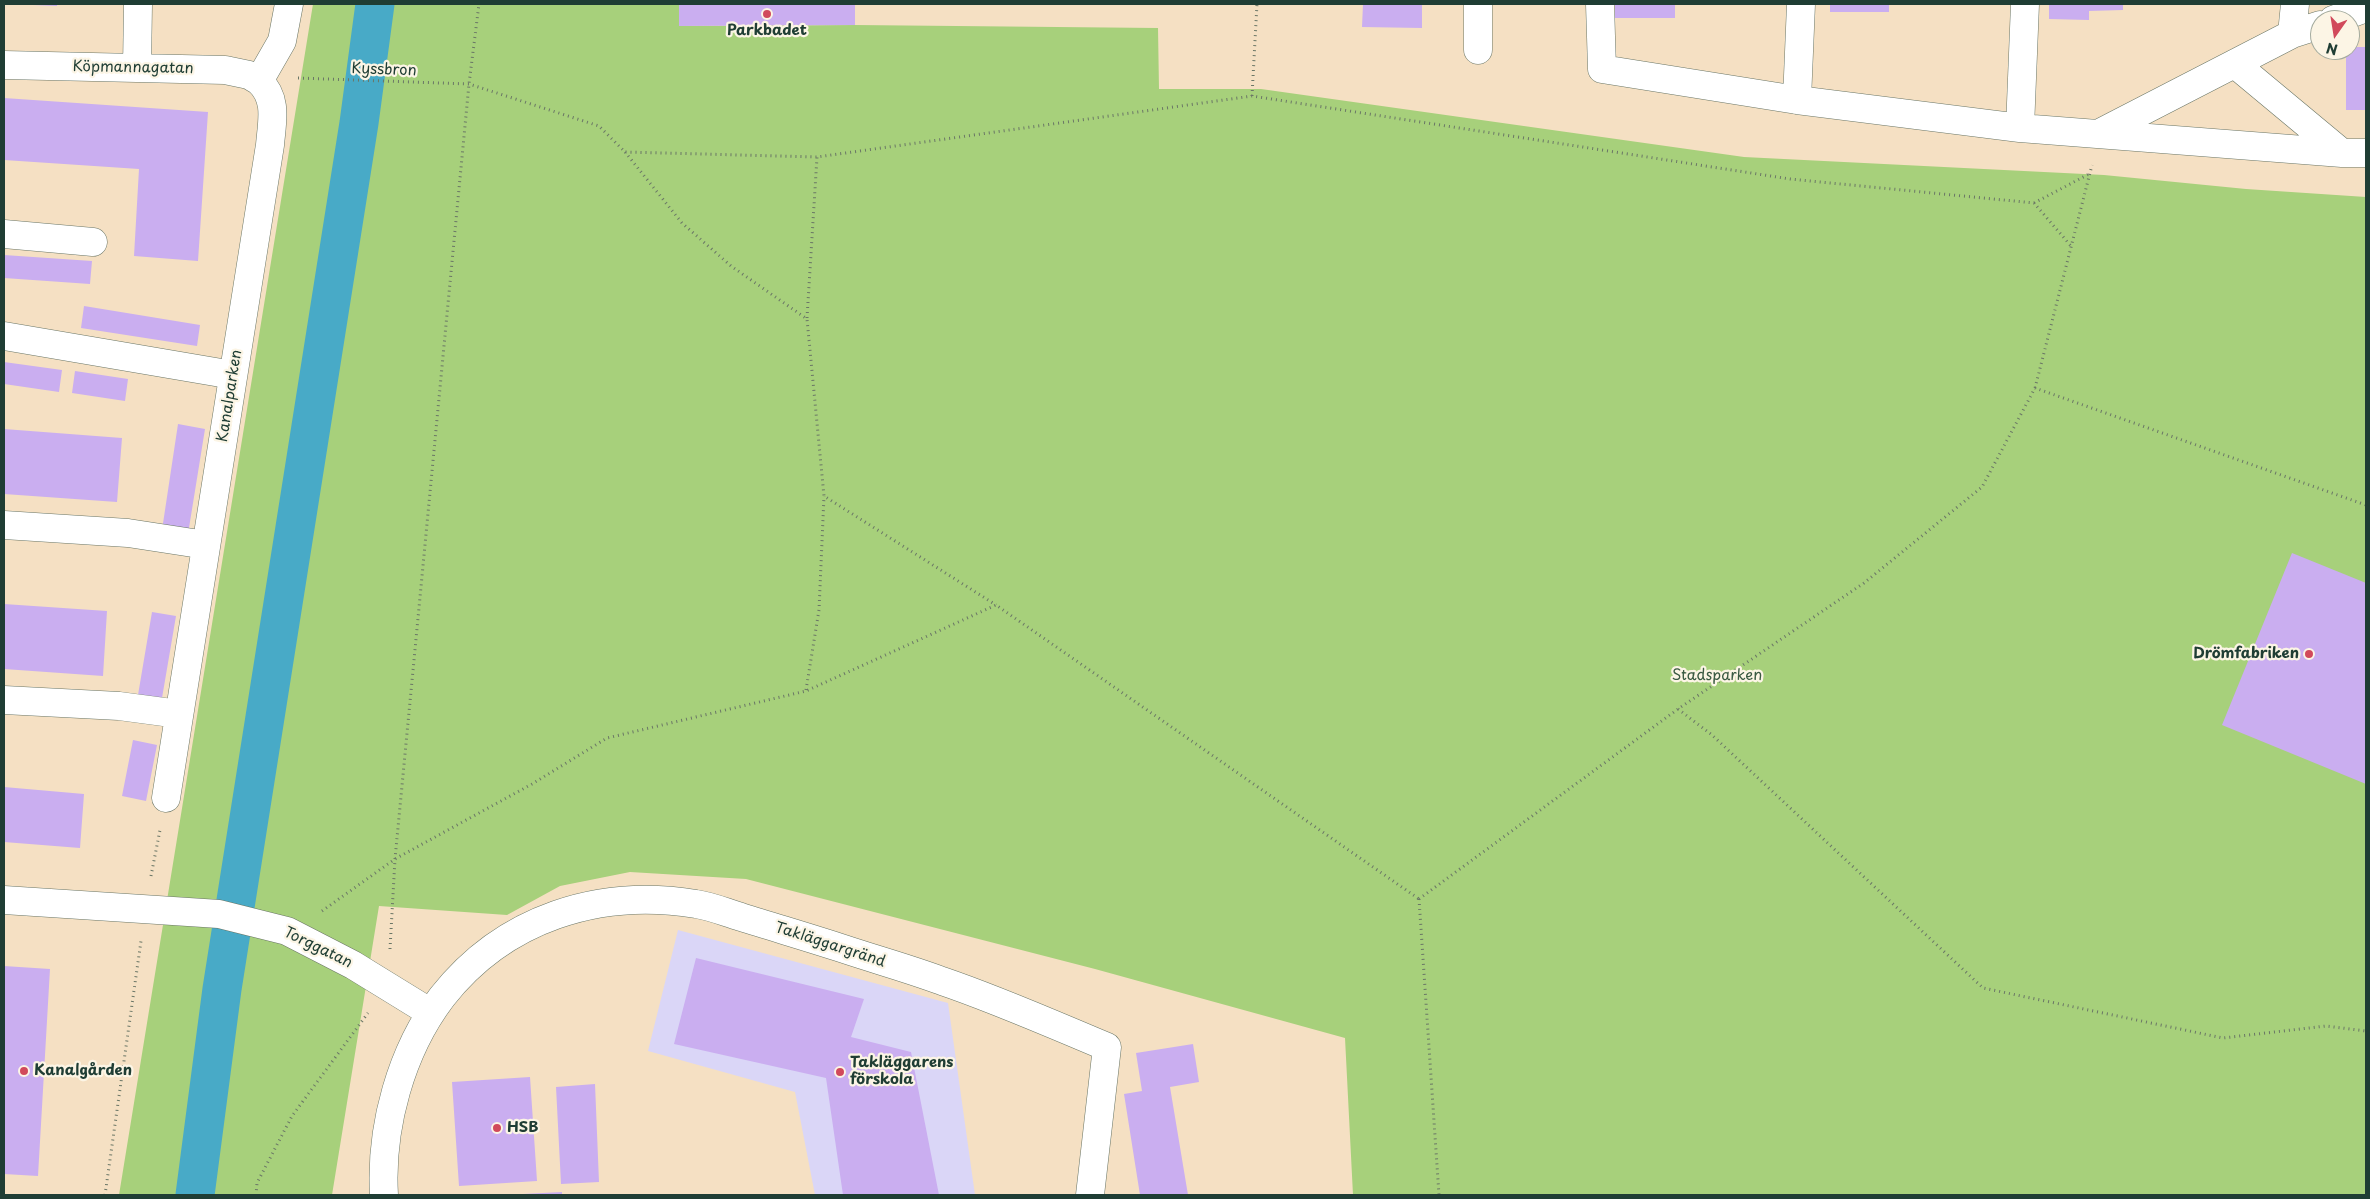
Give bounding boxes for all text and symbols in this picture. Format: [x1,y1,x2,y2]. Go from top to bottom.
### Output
marker: Parkbadet [761,8,773,20]
north arrow [2310,10,2360,60]
place label: Parkbadet [727,22,807,40]
text: N [2324,38,2340,61]
street label: Köpmannagatan [72,58,194,78]
street label: Kyssbron [351,60,417,80]
street label: Kanalparken [214,348,246,444]
place label: Drömfabriken [2193,645,2299,663]
marker: Drömfabriken [2303,648,2315,660]
park label: Stadsparken [1672,667,1762,685]
street label: Takläggargränd [772,919,888,971]
street label: Torggatan [281,924,355,972]
place label: Takläggarens förskola [850,1054,954,1089]
place label: Kanalgården [34,1062,132,1080]
marker: Kanalgården [18,1065,30,1077]
marker: Takläggarens förskola [834,1066,846,1078]
place label: HSB [507,1119,538,1137]
marker: HSB [491,1122,503,1134]

